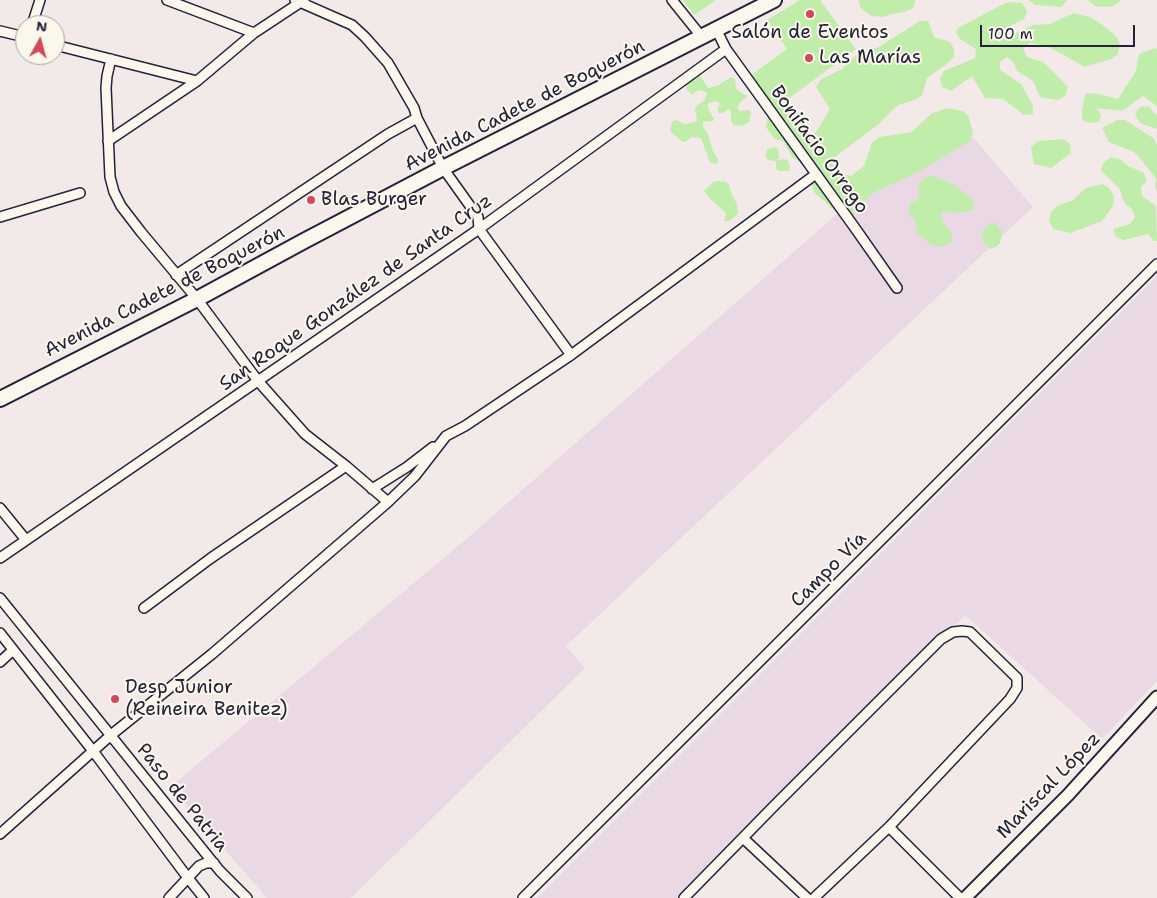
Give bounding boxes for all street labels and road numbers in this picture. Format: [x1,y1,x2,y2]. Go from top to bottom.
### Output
street label: Avenida Cadete de Boquerón [401,35,649,177]
street label: Bonifacio Orrego [765,82,873,218]
street label: San Roque González de Santa Cruz [215,190,497,396]
street label: Avenida Cadete de Boquerón [41,221,289,363]
street label: Campo Vía [786,527,872,613]
street label: Mariscal López [992,728,1106,844]
street label: Paso de Patria [131,739,233,857]

